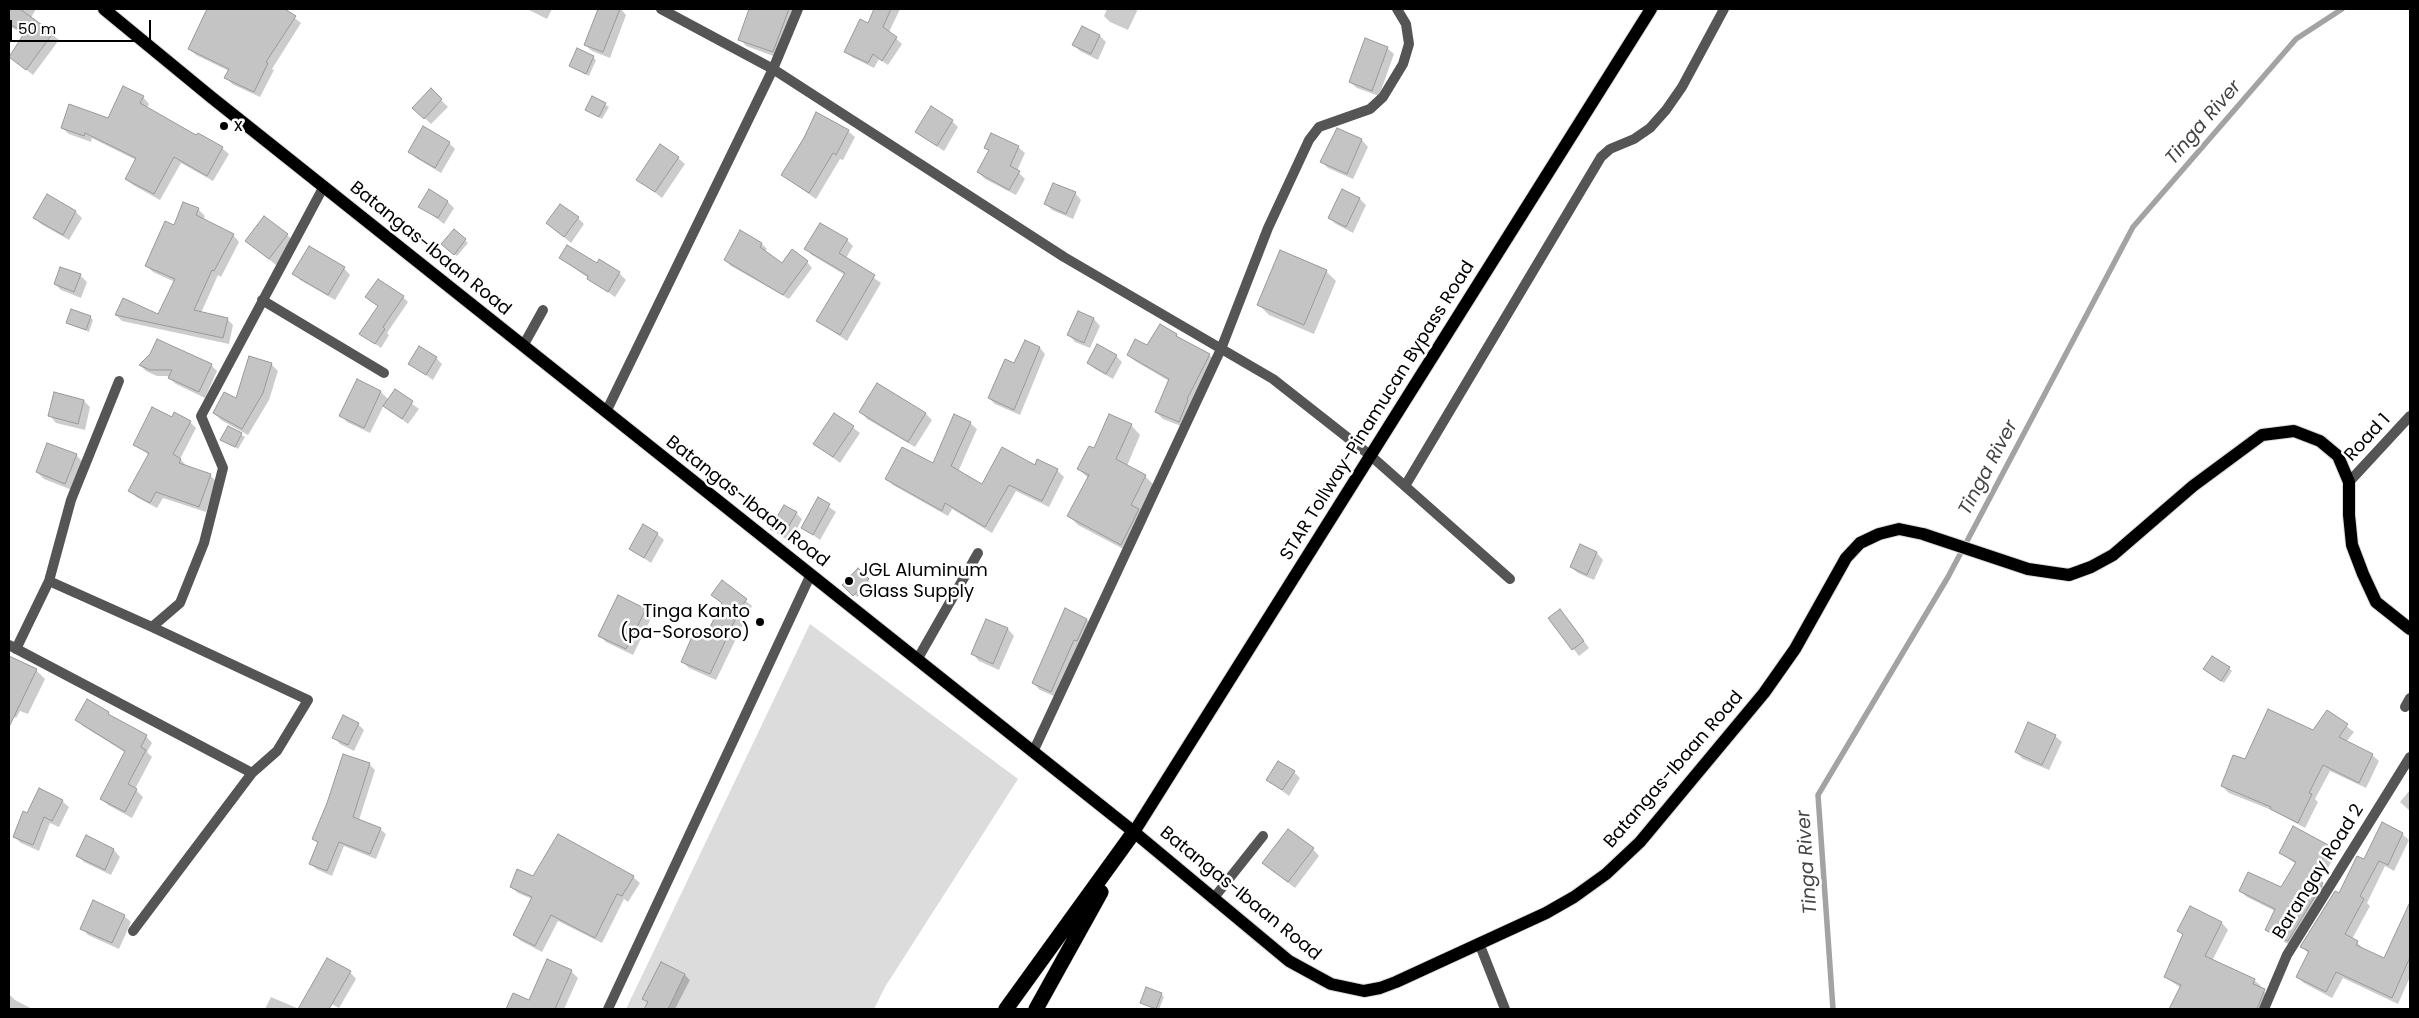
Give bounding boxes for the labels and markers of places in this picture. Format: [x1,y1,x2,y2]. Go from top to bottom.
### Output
place label: x [234,115,243,137]
marker: x [218,120,230,132]
place label: JGL Aluminum Glass Supply [859,560,988,602]
marker: JGL Aluminum Glass Supply [843,575,855,587]
place label: Tinga Kanto (pa-Sorosoro) [620,601,750,644]
marker: Tinga Kanto (pa-Sorosoro) [754,616,766,628]

